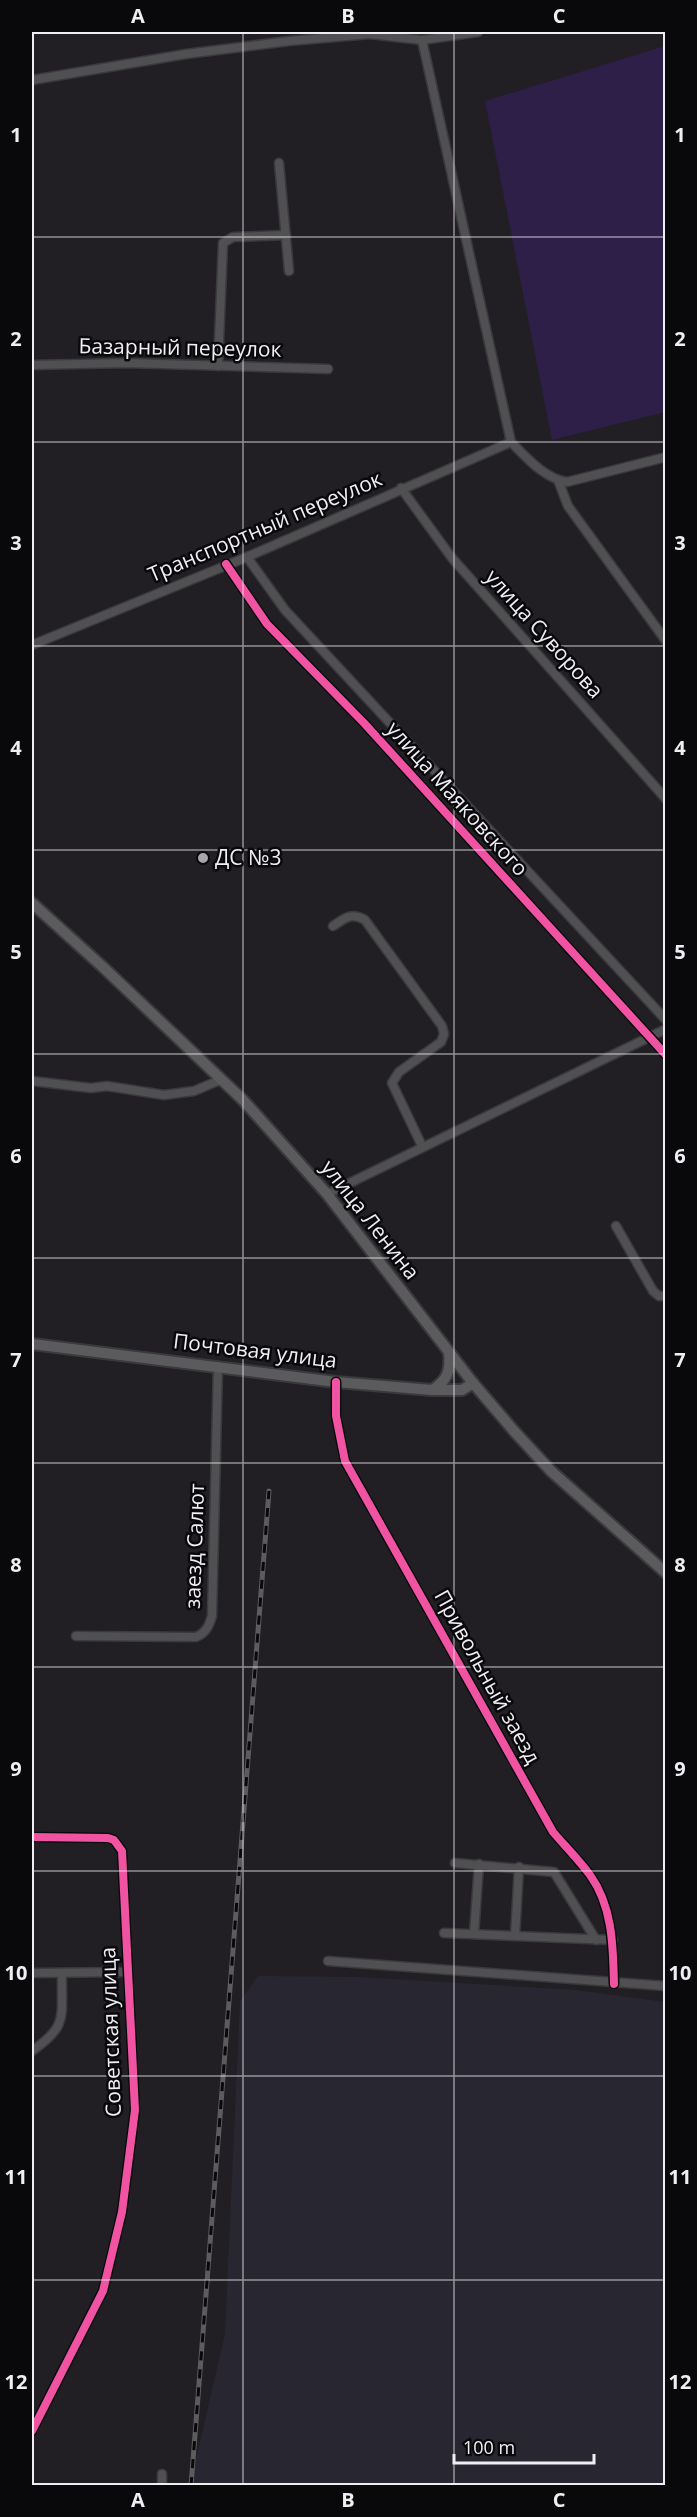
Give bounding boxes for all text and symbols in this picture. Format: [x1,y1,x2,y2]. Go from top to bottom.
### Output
text: A [131,2,145,29]
text: B [341,2,355,29]
text: C [553,2,566,29]
text: 1 [10,121,22,148]
text: 1 [674,121,686,148]
text: 2 [10,325,22,352]
text: 2 [674,325,686,352]
street label: Базарный переулок [78,331,282,363]
street label: Транспортный переулок [143,464,386,588]
text: 3 [10,529,22,556]
text: 3 [674,529,686,556]
street label: улица Суворова [480,563,610,704]
street label: улица Маяковского [381,715,535,882]
text: 4 [10,734,22,761]
text: 4 [674,734,686,761]
place label: ДС №3 [215,843,281,871]
marker: ДС №3 [196,851,210,865]
text: 5 [10,938,22,965]
text: 5 [674,938,686,965]
text: 6 [10,1142,22,1169]
text: 6 [674,1142,686,1169]
street label: улица Ленина [315,1154,426,1285]
street label: Почтовая улица [172,1326,339,1374]
text: 7 [10,1346,22,1373]
text: 7 [674,1346,686,1373]
street label: заезд Салют [178,1483,210,1609]
text: 8 [10,1551,22,1578]
text: 8 [674,1551,686,1578]
street label: Привольный заезд [428,1585,547,1768]
text: 9 [10,1755,22,1782]
text: 9 [674,1755,686,1782]
street label: Советская улица [93,1947,127,2117]
text: 10 [5,1959,27,1986]
text: 10 [669,1959,691,1986]
text: 11 [5,2163,27,2190]
text: 11 [669,2163,691,2190]
text: 12 [5,2368,27,2395]
text: 12 [669,2368,691,2395]
scale bar [454,2427,594,2465]
text: 100 m [463,2435,515,2459]
text: A [131,2486,145,2513]
text: B [341,2486,355,2513]
text: C [553,2486,566,2513]

